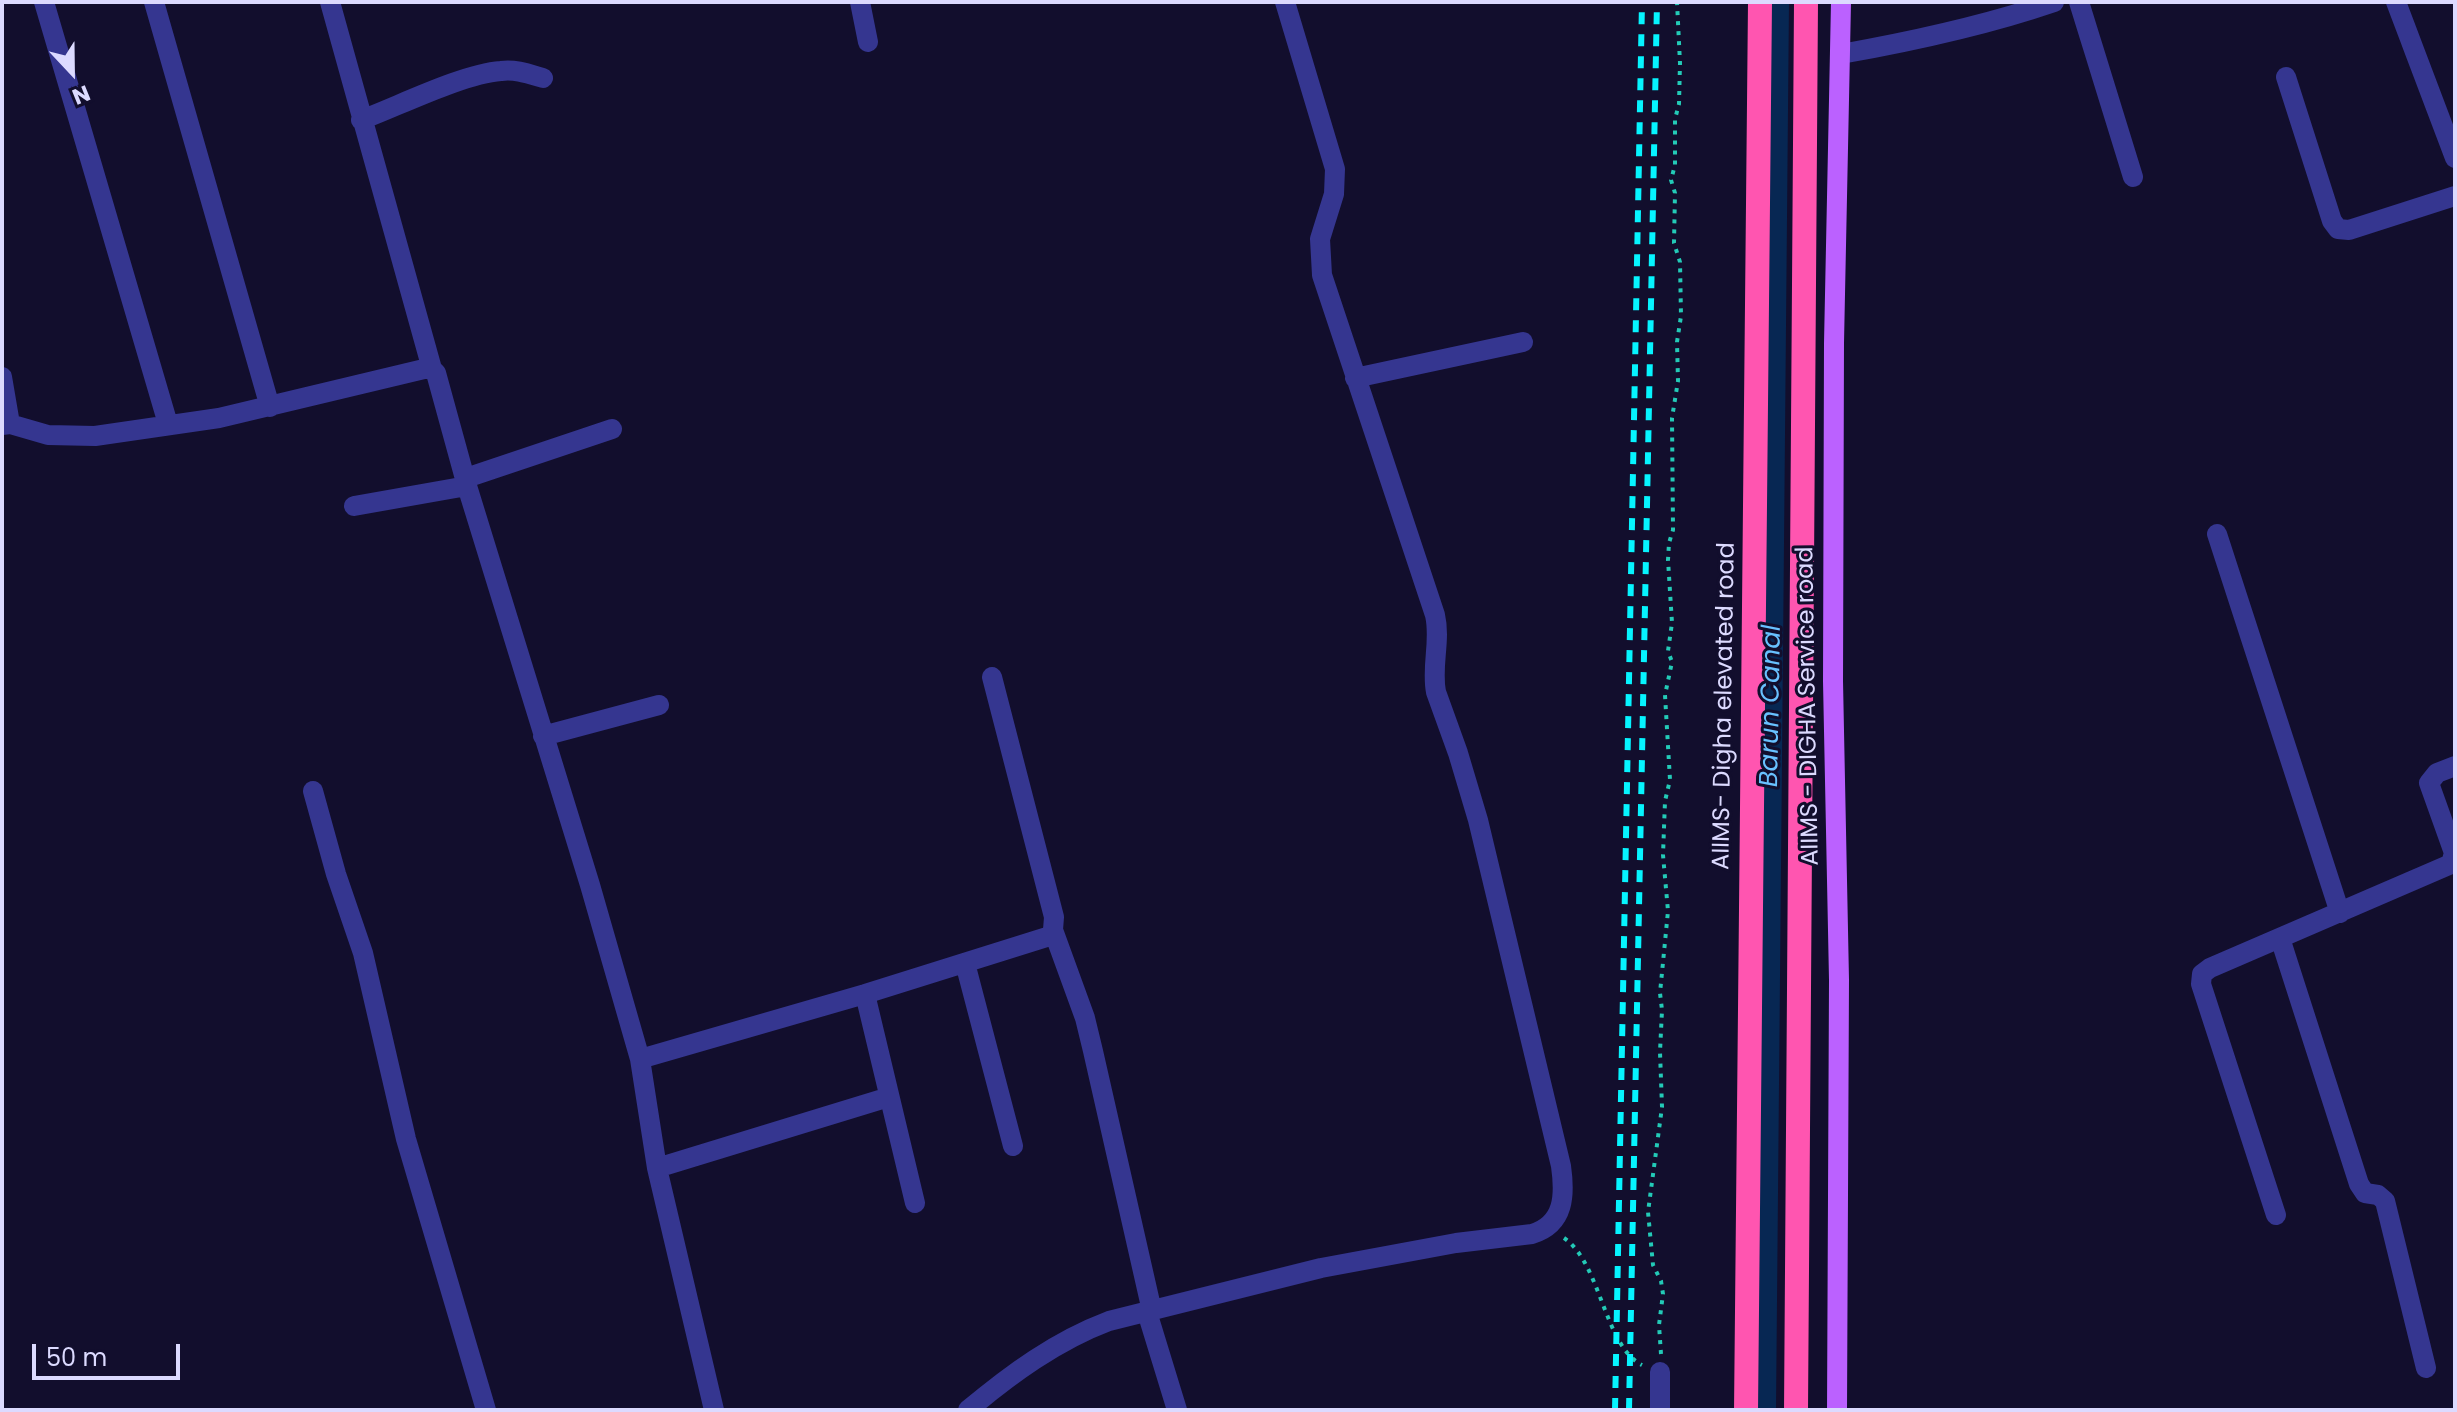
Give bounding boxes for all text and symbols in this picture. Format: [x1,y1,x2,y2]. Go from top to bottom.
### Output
north arrow [32,32,112,112]
text: N [68,77,95,112]
street label: AIIMS- Digha elevated road [1708,542,1742,870]
street label: AIIMS - DIGHA Service road [1792,546,1826,866]
water label: Barun Canal [1755,624,1789,788]
scale bar [36,1328,184,1378]
text: 50 m [46,1341,107,1374]

